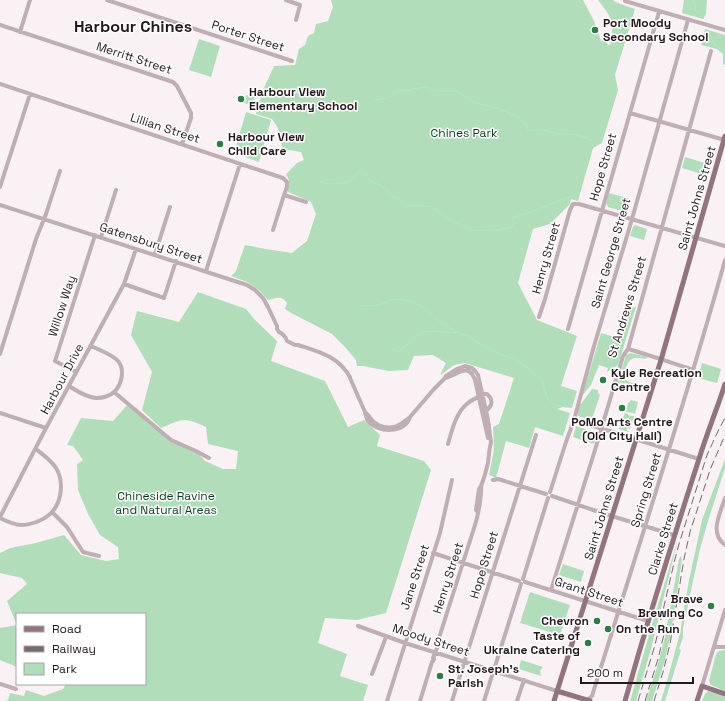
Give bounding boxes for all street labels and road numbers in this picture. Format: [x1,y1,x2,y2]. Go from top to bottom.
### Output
street label: Porter Street [210,17,286,55]
street label: Merritt Street [94,38,174,78]
street label: Lillian Street [128,109,202,147]
street label: Hope Street [586,131,620,203]
street label: Saint Johns Street [674,144,720,252]
street label: Saint George Street [588,196,634,310]
street label: Gatensbury Street [98,219,204,267]
street label: Henry Street [528,220,564,296]
street label: St Andrews Street [604,254,650,360]
street label: Willow Way [45,273,79,339]
street label: Harbour Drive [37,341,87,417]
street label: Spring Street [627,451,665,529]
street label: Saint Johns Street [581,454,627,562]
street label: Clarke Street [644,501,682,577]
street label: Hope Street [466,529,502,601]
street label: Henry Street [429,540,467,616]
street label: Jane Street [397,542,433,612]
street label: Grant Street [552,573,626,611]
street label: Moody Street [390,620,472,660]

